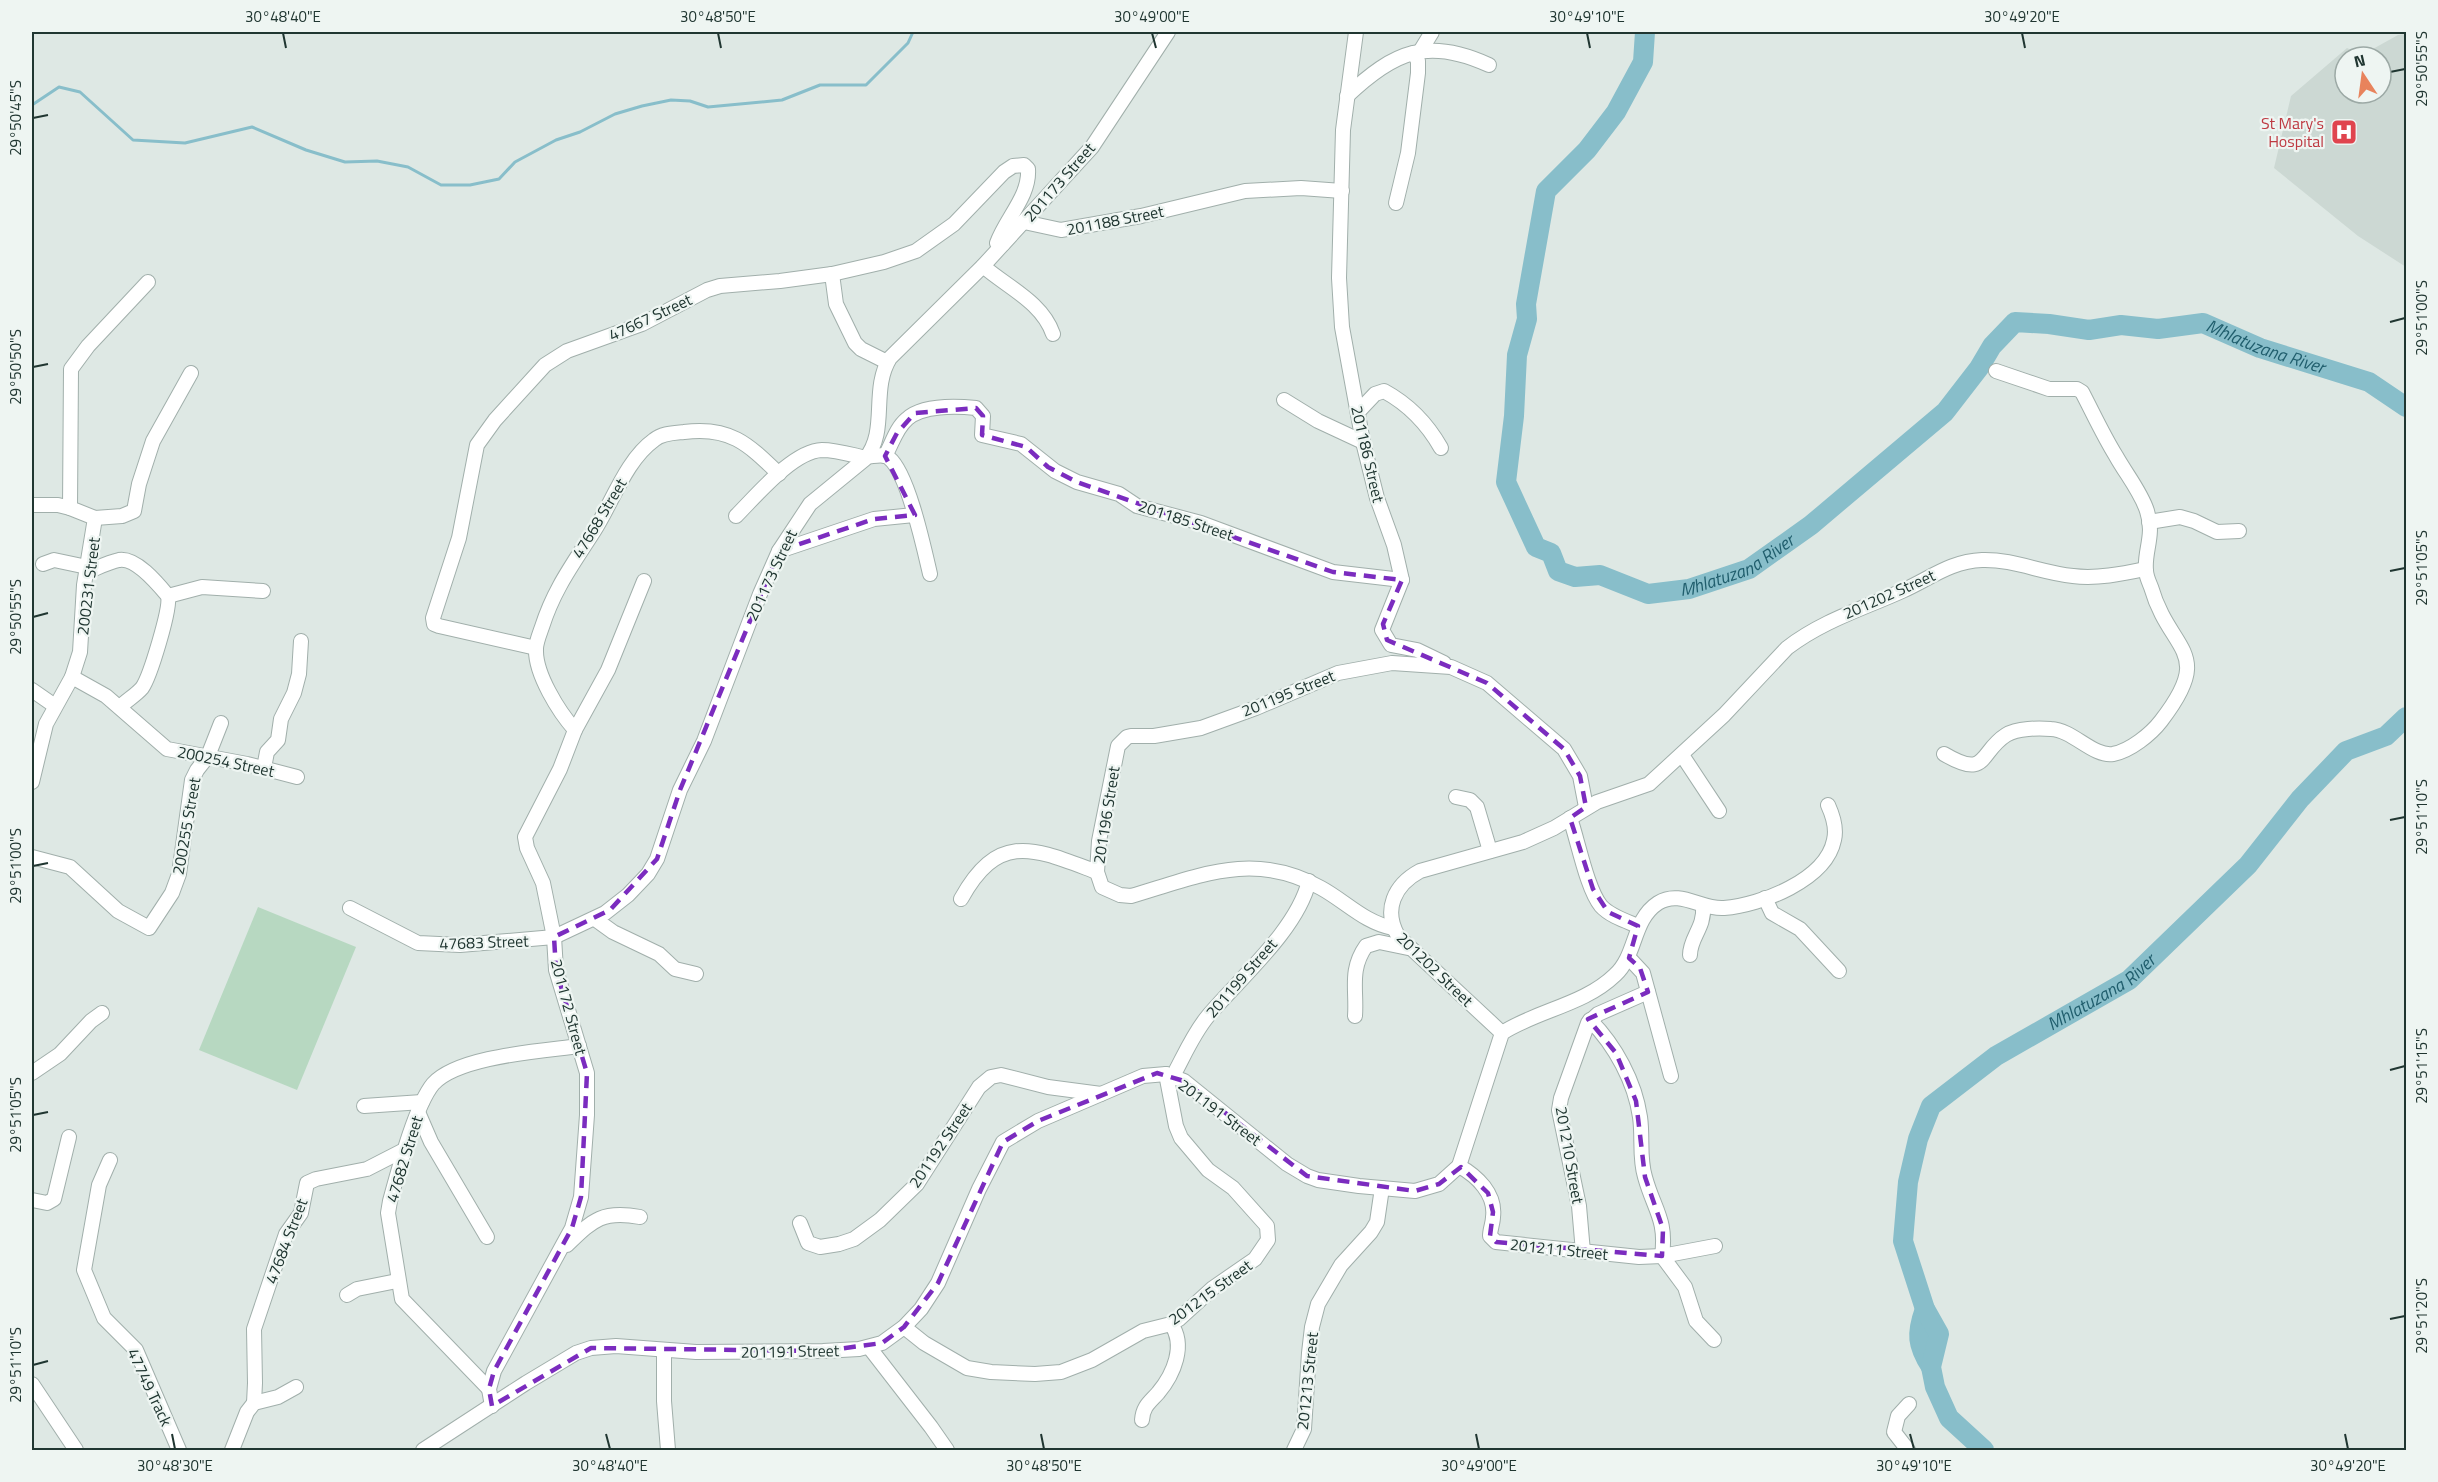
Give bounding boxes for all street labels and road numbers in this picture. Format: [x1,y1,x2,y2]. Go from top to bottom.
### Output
street label: 201173 Street [1018,137,1101,227]
street label: 201188 Street [1064,199,1166,241]
street label: 47667 Street [604,287,696,347]
street label: 201186 Street [1345,403,1391,505]
street label: 47668 Street [566,473,633,563]
street label: 201185 Street [1135,493,1237,547]
street label: 201173 Street [739,525,803,625]
street label: 200231 Street [70,535,106,636]
street label: 201202 Street [1839,563,1939,625]
street label: 201195 Street [1238,663,1339,723]
street label: 200254 Street [175,739,277,783]
street label: 201196 Street [1086,764,1126,866]
street label: 200255 Street [166,775,206,877]
street label: 201202 Street [1391,926,1479,1012]
street label: 47683 Street [439,928,530,956]
street label: 201199 Street [1200,933,1283,1023]
street label: 201172 Street [545,956,593,1058]
street label: 201191 Street [1173,1073,1267,1151]
street label: 201192 Street [903,1097,978,1193]
street label: 201210 Street [1550,1104,1590,1206]
street label: 47682 Street [379,1112,429,1205]
street label: 47684 Street [259,1195,313,1287]
street label: 201211 Street [1509,1232,1610,1266]
street label: 201215 Street [1163,1253,1257,1331]
street label: 201213 Street [1290,1330,1324,1431]
street label: 201191 Street [741,1338,840,1364]
street label: 47749 Track [121,1344,179,1430]

